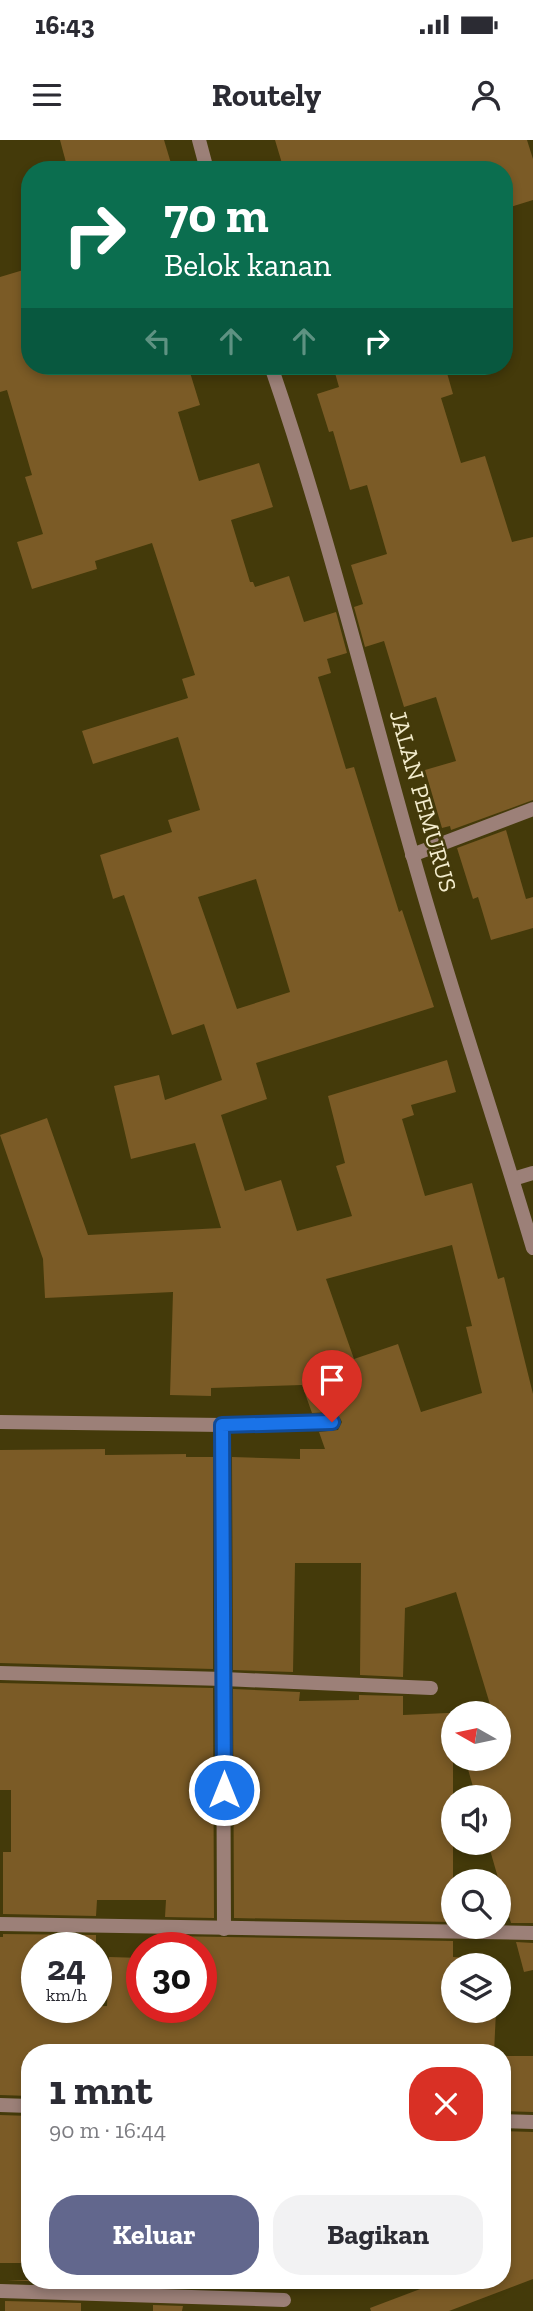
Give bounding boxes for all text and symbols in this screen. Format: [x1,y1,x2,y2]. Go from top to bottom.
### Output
text: 16:43 [35,9,95,41]
icon: menu [28,76,66,114]
text: Routely [212,76,321,114]
icon: person [467,76,505,114]
text: 70 m [164,186,269,245]
icon: right [49,189,140,280]
text: Belok kanan [164,246,331,284]
icon: left [139,322,177,360]
icon: ahead [212,322,250,360]
icon: ahead [285,322,323,360]
icon: right [358,322,396,360]
street label: JALAN PEMURUS [384,706,463,895]
pin [302,1350,362,1422]
icon: arrive [313,1361,351,1399]
north arrow [441,1701,511,1771]
map controls [441,1701,511,2023]
position arrow [187,1753,261,1827]
button: sound [441,1785,511,1855]
button: search [441,1869,511,1939]
speed limit sign: 30 [126,1932,217,2023]
text: 24 [47,1947,86,1989]
button: layers [441,1953,511,2023]
text: km/h [46,1984,87,2006]
text: 1 mnt [49,2064,152,2115]
button: close [409,2067,483,2141]
text: 90 m · 16:44 [49,2116,166,2144]
button: Keluar [49,2195,259,2275]
button: Bagikan [273,2195,483,2275]

